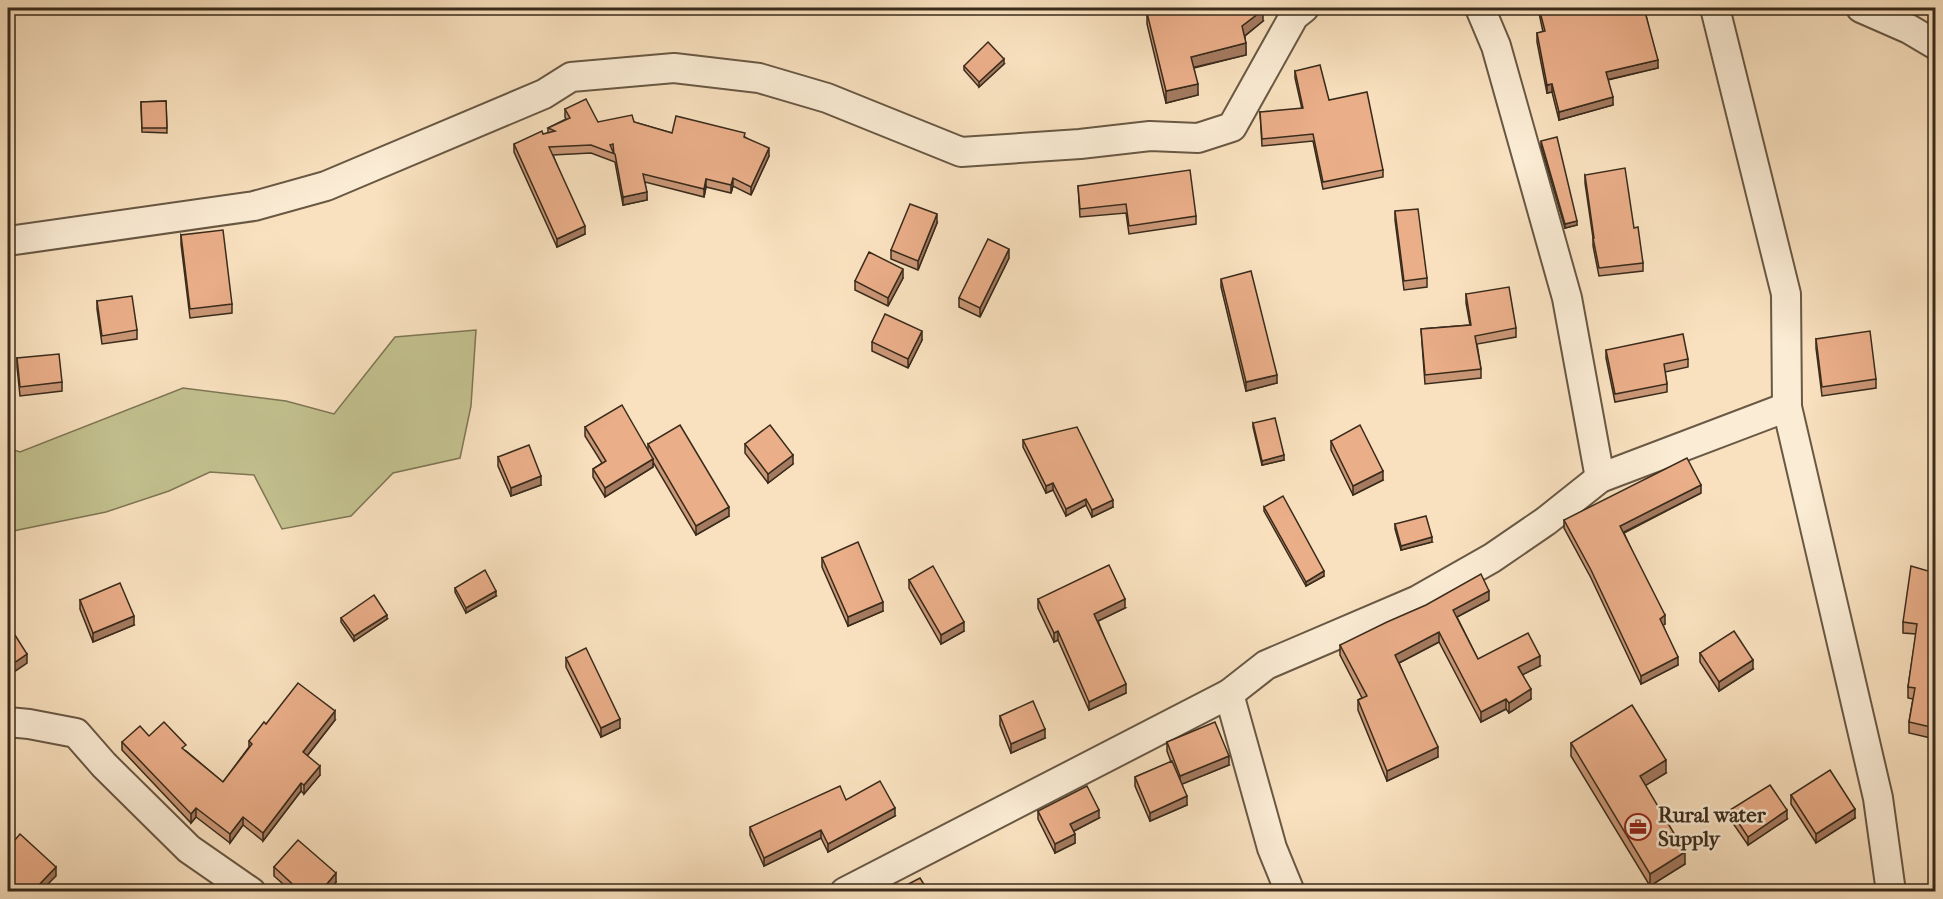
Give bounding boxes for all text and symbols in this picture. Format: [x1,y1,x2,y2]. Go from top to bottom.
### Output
place label: Rural water Supply [1658,803,1767,851]
office icon: Rural water Supply [1623,812,1653,842]

